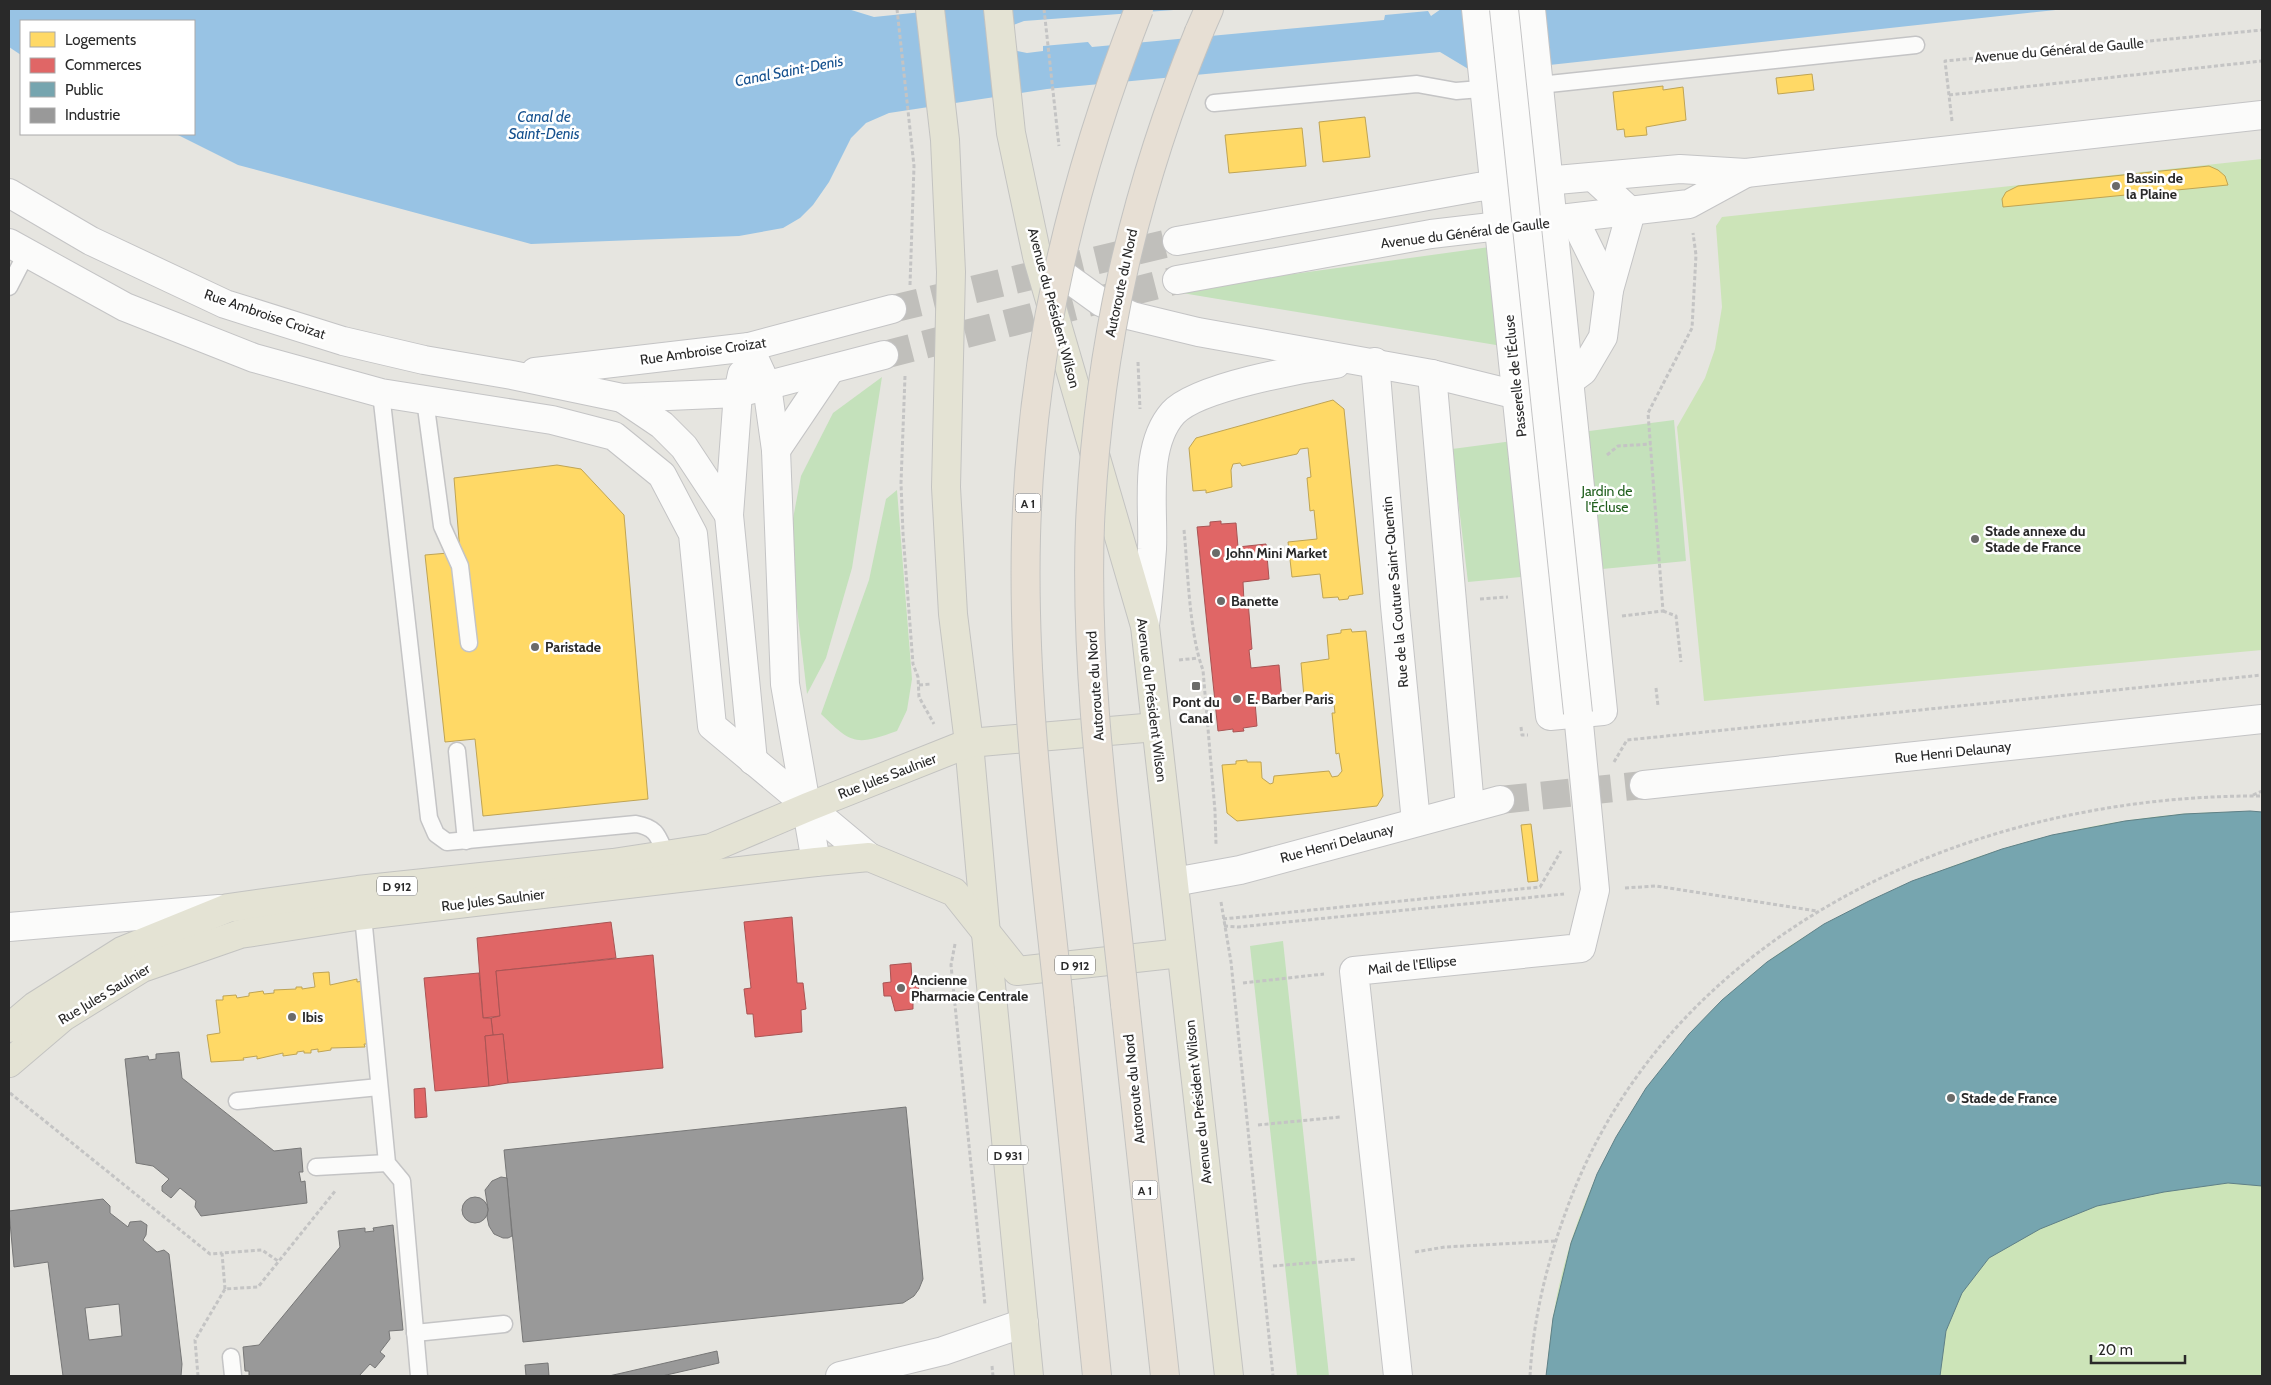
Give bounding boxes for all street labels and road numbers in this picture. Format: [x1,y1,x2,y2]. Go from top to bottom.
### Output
street label: Avenue du Général de Gaulle [1974,34,2144,66]
street label: Avenue du Général de Gaulle [1380,214,1550,252]
street label: Avenue du Président Wilson [1024,226,1084,390]
street label: Autoroute du Nord [1101,227,1141,339]
street label: Rue Ambroise Croizat [202,285,328,343]
street label: Passerelle de l'Écluse [1500,314,1530,438]
street label: Rue Ambroise Croizat [639,333,767,369]
road number: A 1 [1016,493,1040,512]
street label: Rue de la Couture Saint-Quentin [1378,495,1412,688]
street label: Avenue du Président Wilson [1133,617,1171,783]
street label: Autoroute du Nord [1082,630,1108,742]
street label: Rue Henri Delaunay [1894,737,2012,767]
street label: Rue Jules Saulnier [835,749,939,803]
street label: Rue Henri Delaunay [1278,819,1396,867]
road number: D 912 [377,876,417,896]
street label: Rue Jules Saulnier [440,885,546,915]
street label: Mail de l'Ellipse [1367,951,1457,979]
road number: D 912 [1055,956,1095,974]
street label: Rue Jules Saulnier [55,959,154,1028]
street label: Avenue du Président Wilson [1180,1019,1216,1185]
street label: Autoroute du Nord [1119,1033,1149,1145]
road number: D 931 [988,1146,1028,1164]
road number: A 1 [1132,1180,1158,1200]

